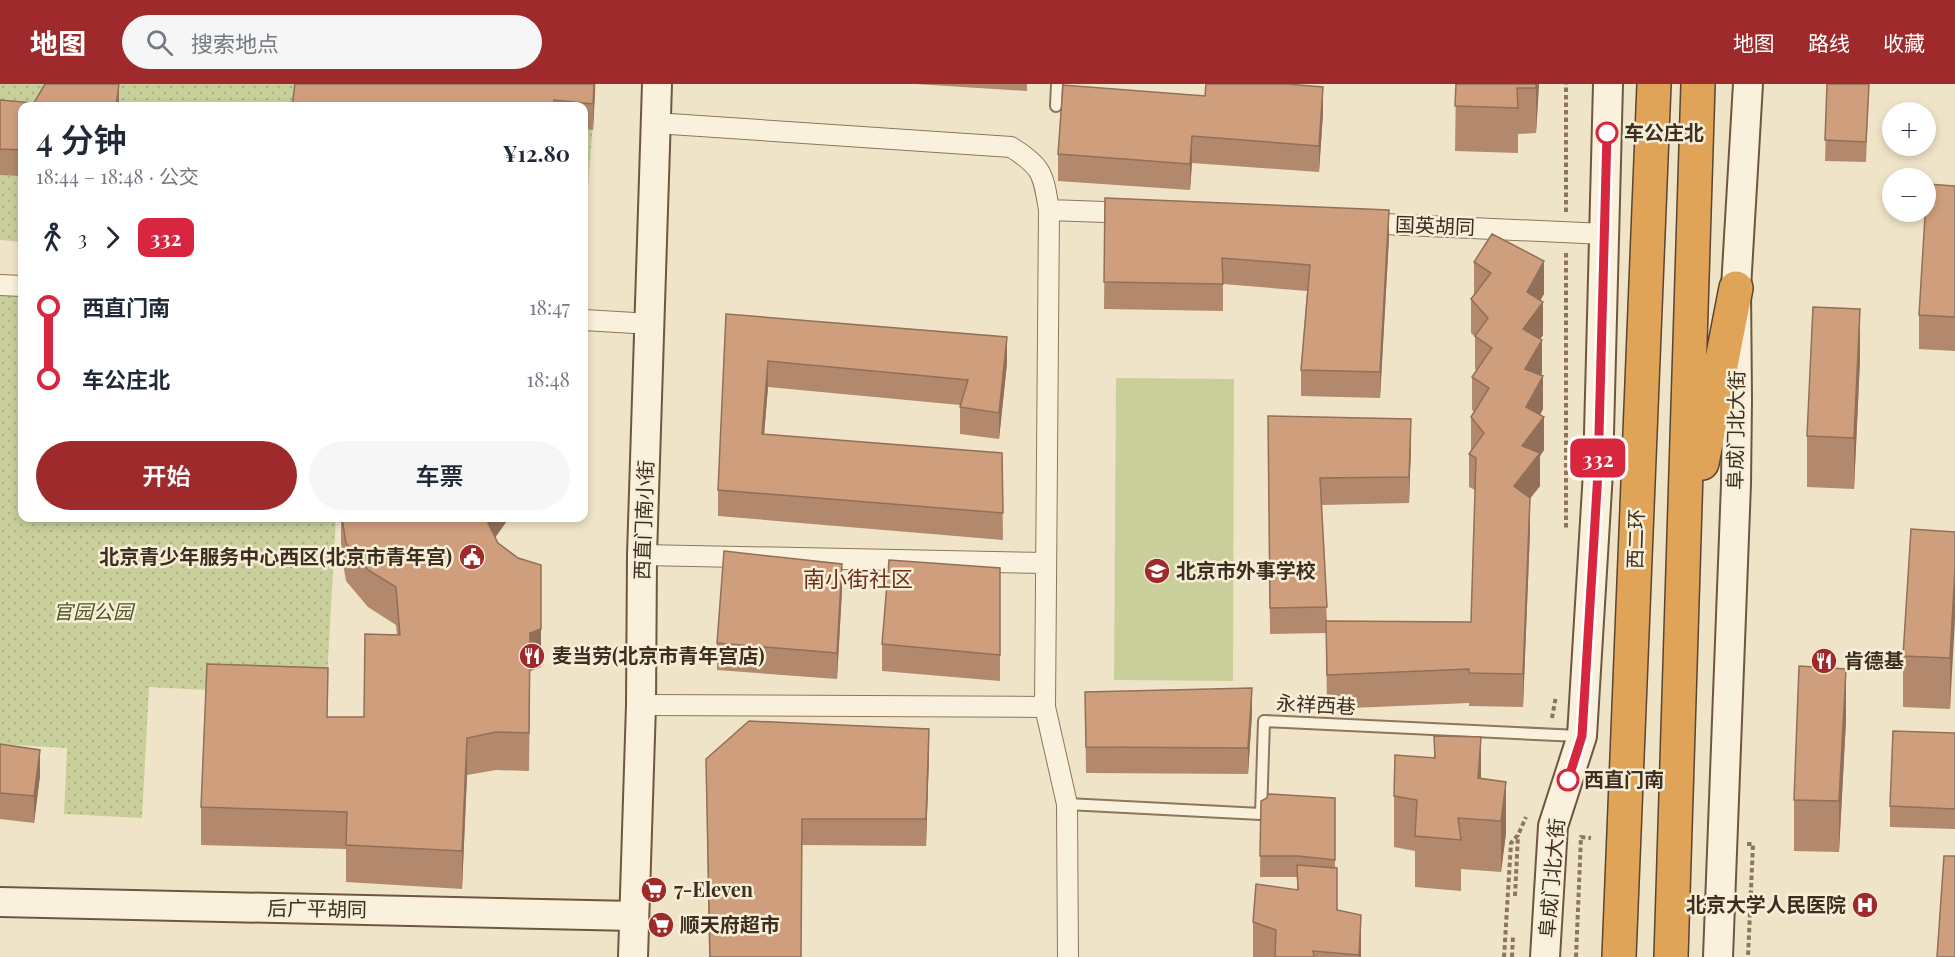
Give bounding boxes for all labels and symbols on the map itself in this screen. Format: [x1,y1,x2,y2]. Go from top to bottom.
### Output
place label: 车公庄北 [1624,118,1704,145]
marker: 车公庄北 [1596,122,1618,144]
street label: 国英胡同 [1395,210,1475,239]
street label: 阜成门北大街 [1720,370,1749,490]
line badge: 332 [1564,438,1632,478]
street label: 西直门南小街 [627,460,658,580]
street label: 西二环 [1620,508,1649,569]
place label: 北京青少年服务中心西区(北京市青年宫) [99,542,452,569]
public building icon: 北京青少年服务中心西区(北京市青年宫) [457,542,487,572]
school or university icon: 北京市外事学校 [1142,556,1172,586]
place label: 北京市外事学校 [1176,556,1316,583]
district label: 南小街社区 [803,563,913,593]
park label: 官园公园 [53,597,136,624]
restaurant icon: 麦当劳(北京市青年宫店) [517,641,547,671]
place label: 麦当劳(北京市青年宫店) [552,641,765,668]
restaurant icon: 肯德基 [1809,646,1839,676]
place label: 肯德基 [1844,646,1904,673]
street label: 永祥西巷 [1275,688,1357,719]
place label: 西直门南 [1584,765,1664,792]
marker: 西直门南 [1557,769,1579,791]
street label: 阜成门北大街 [1532,817,1569,939]
supermarket icon: 7-Eleven [639,875,669,905]
place label: 7-Eleven [674,875,754,902]
place label: 北京大学人民医院 [1686,890,1846,917]
hospital icon: 北京大学人民医院 [1850,890,1880,920]
street label: 后广平胡同 [267,893,367,922]
supermarket icon: 顺天府超市 [646,910,676,940]
place label: 顺天府超市 [680,910,780,937]

